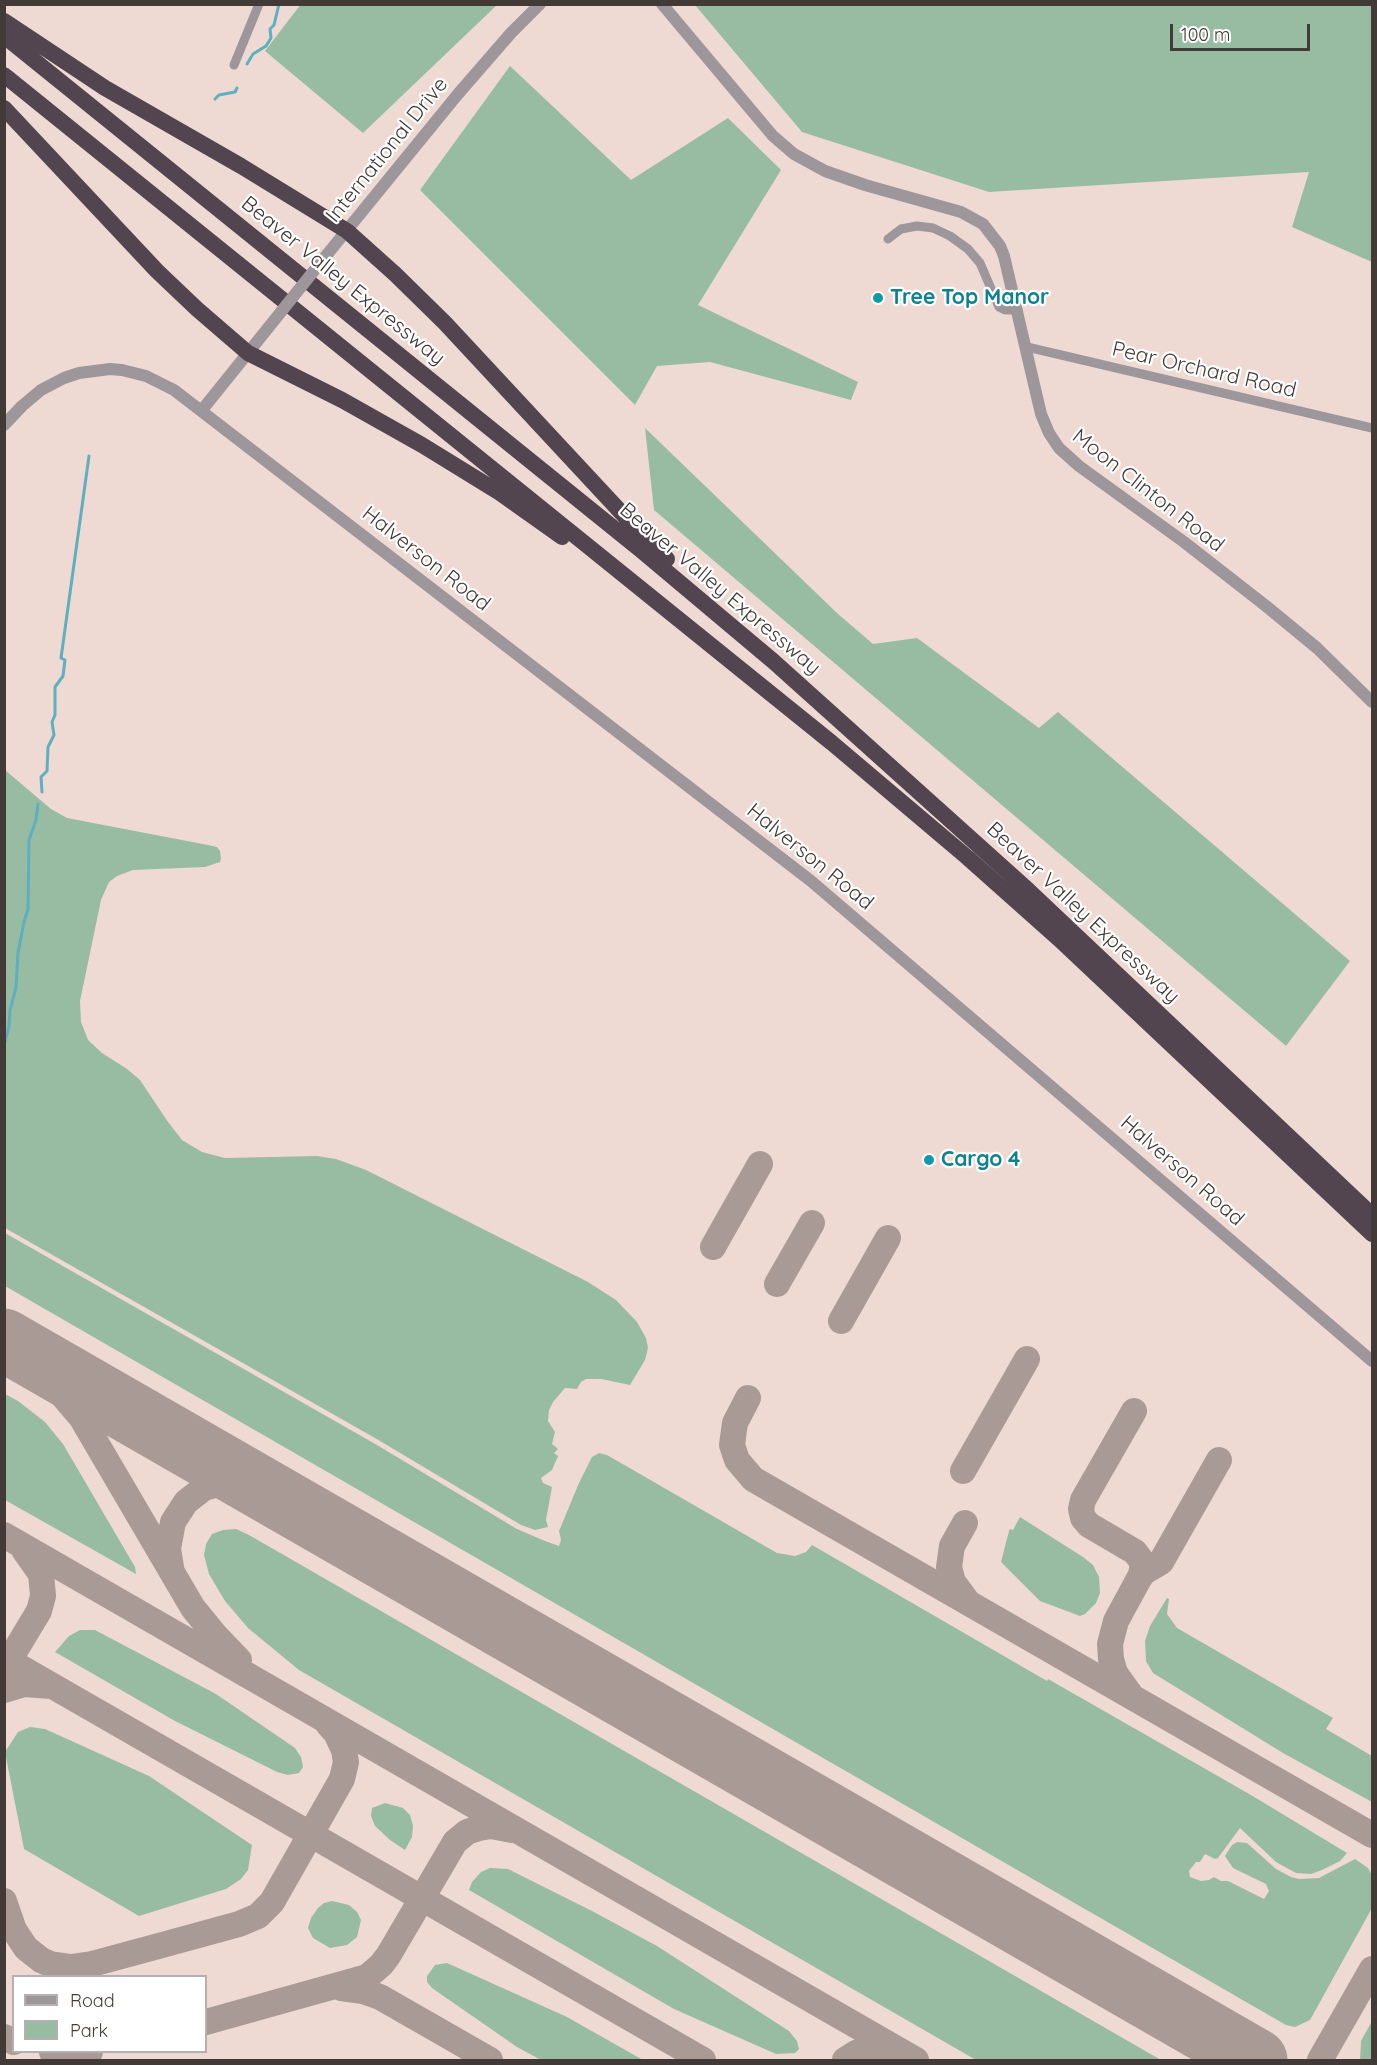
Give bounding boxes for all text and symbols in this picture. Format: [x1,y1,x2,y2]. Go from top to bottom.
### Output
scale bar [1173,12,1312,50]
text: 100 m [1181,23,1230,46]
street label: International Drive [321,72,453,228]
street label: Beaver Valley Expressway [236,191,450,371]
place label: Tree Top Manor [890,285,1049,311]
marker: Tree Top Manor [871,291,885,305]
street label: Pear Orchard Road [1109,337,1299,403]
street label: Moon Clinton Road [1067,424,1229,558]
street label: Beaver Valley Expressway [614,498,826,680]
street label: Halverson Road [357,501,495,617]
street label: Halverson Road [742,798,878,916]
street label: Beaver Valley Expressway [981,817,1185,1009]
street label: Halverson Road [1115,1110,1249,1232]
place label: Cargo 4 [941,1147,1020,1173]
marker: Cargo 4 [922,1153,936,1167]
legend [12,1975,207,2053]
text: Road [70,1989,115,2012]
text: Park [70,2019,108,2042]

